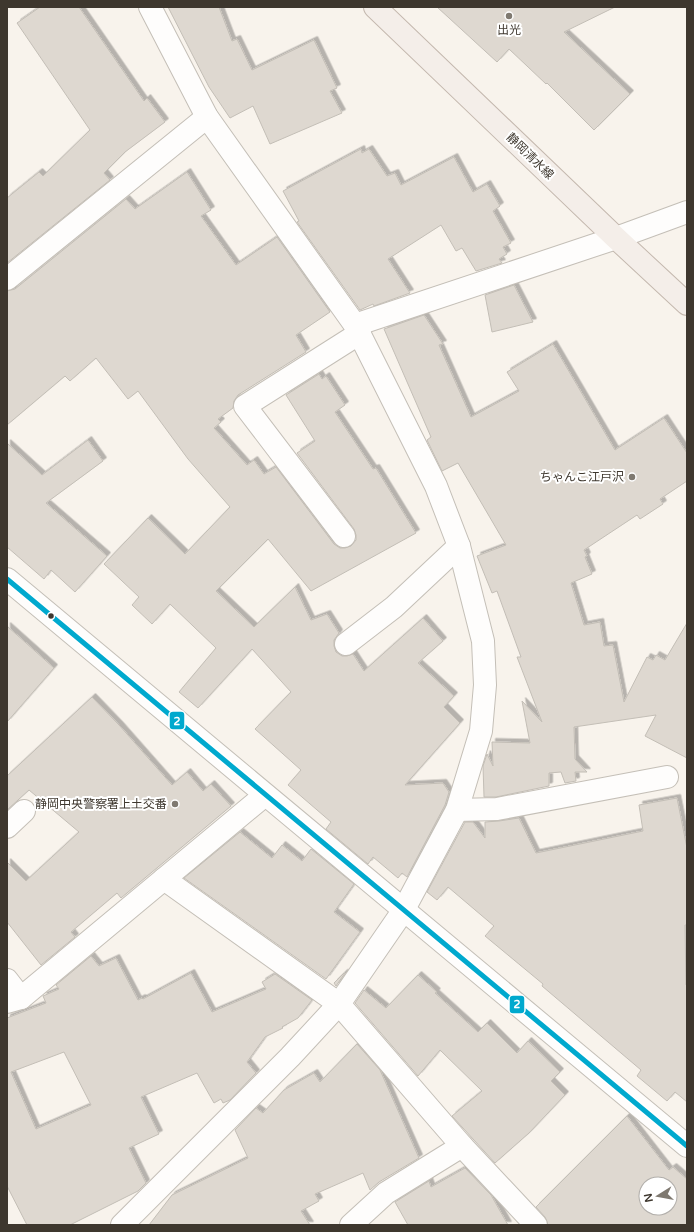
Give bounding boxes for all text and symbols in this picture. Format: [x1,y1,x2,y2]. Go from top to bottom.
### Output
marker: 出光 [504,11,514,21]
place label: 出光 [497,23,521,37]
street label: 静岡清水線 [504,130,556,182]
place label: ちゃんこ江戸沢 [540,470,624,484]
marker: ちゃんこ江戸沢 [627,472,637,482]
unlabelled marker [46,611,56,621]
line badge: 2 [169,711,185,730]
text: 2 [174,715,181,728]
place label: 静岡中央警察署上土交番 [35,797,167,811]
marker: 静岡中央警察署上土交番 [170,799,180,809]
line badge: 2 [509,995,525,1014]
text: 2 [514,998,521,1011]
north arrow [638,1176,678,1216]
text: N [641,1192,656,1203]

